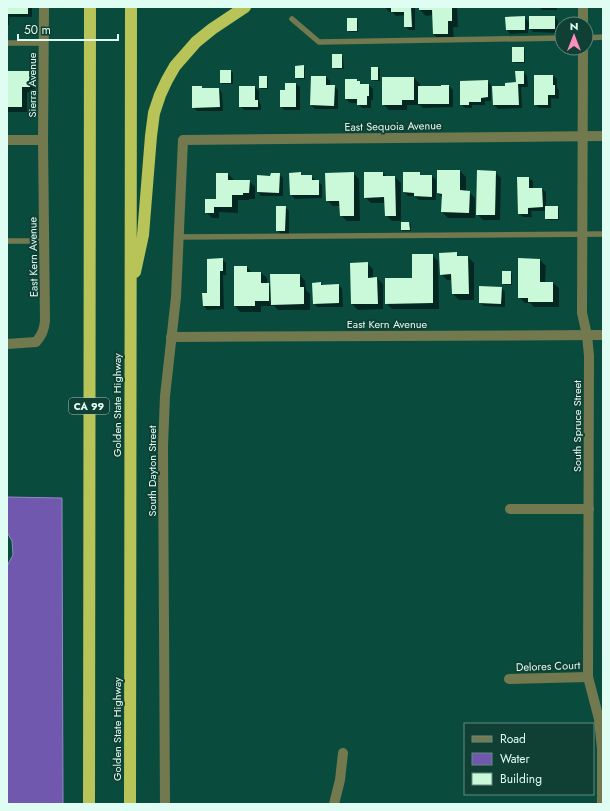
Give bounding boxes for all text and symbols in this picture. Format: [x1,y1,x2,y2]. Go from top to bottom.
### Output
scale bar [18,16,118,42]
north arrow [554,16,594,56]
text: N [570,18,578,34]
text: 50 m [24,21,51,39]
street label: Sierra Avenue [24,52,40,117]
street label: East Sequoia Avenue [344,117,442,135]
street label: East Kern Avenue [24,216,42,297]
street label: East Kern Avenue [347,316,428,332]
street label: Golden State Highway [109,353,125,457]
street label: South Spruce Street [569,380,585,472]
road number: CA 99 [69,398,109,414]
street label: South Dayton Street [144,425,160,517]
street label: Delores Court [516,657,581,675]
street label: Golden State Highway [109,677,125,781]
legend [464,723,594,795]
text: Road [500,730,526,748]
text: Water [500,750,531,768]
text: Building [500,770,542,788]

